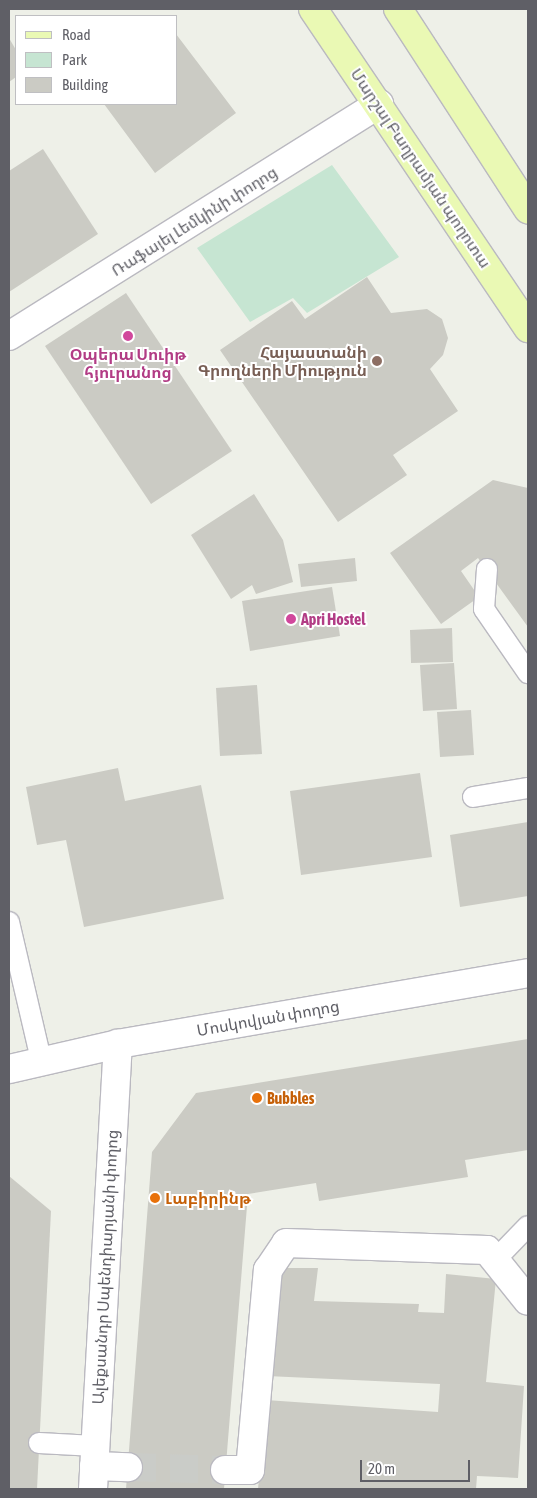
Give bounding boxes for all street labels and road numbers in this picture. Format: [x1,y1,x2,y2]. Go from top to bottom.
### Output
street label: Մարշալ Բաղրամյան պողոտա [347,65,495,271]
street label: Ռաֆայել Լեմկինի փողոց [108,162,280,280]
street label: Մոսկովյան փողոց [195,996,341,1040]
street label: Ալեքսանդր Սպենդիարյանի փողոց [88,1129,122,1405]

